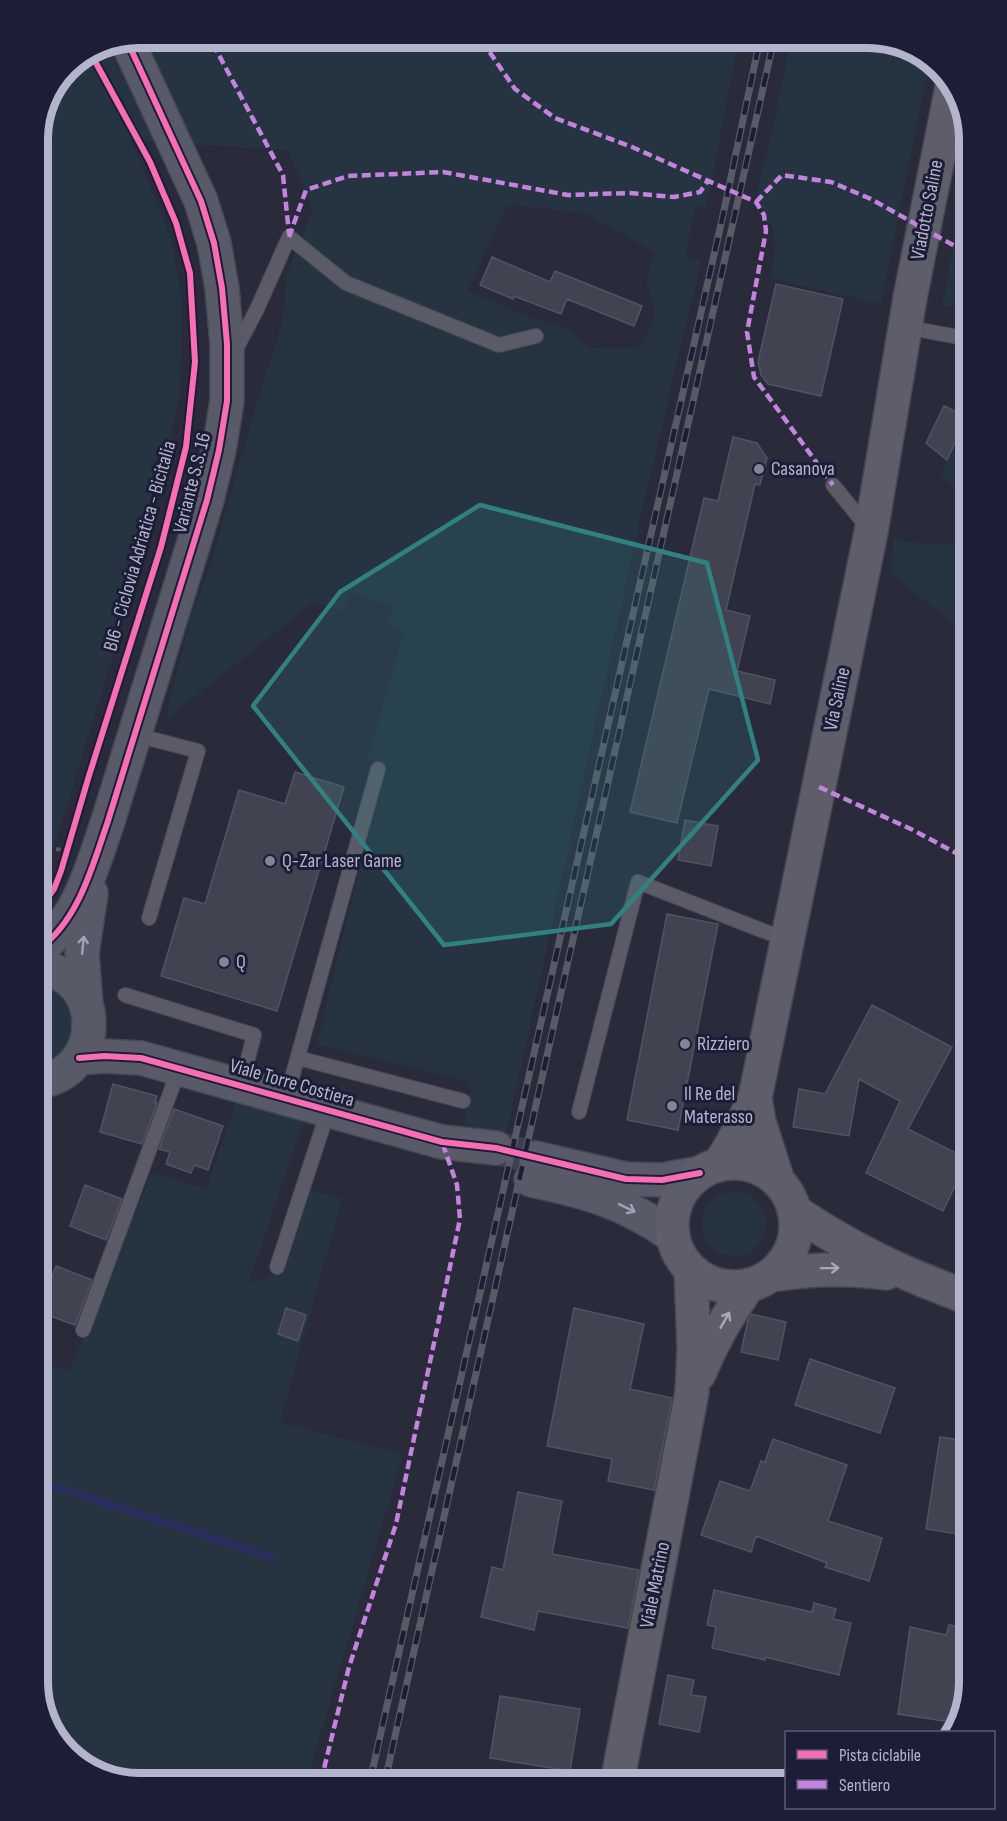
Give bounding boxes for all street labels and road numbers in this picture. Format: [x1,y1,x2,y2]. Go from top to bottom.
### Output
street label: Viadotto Saline [906,158,948,262]
street label: Variante S.S. 16 [168,430,216,536]
street label: BI6 - Ciclovia Adriatica - Bicitalia [99,438,181,654]
street label: Via Saline [819,665,855,733]
street label: Viale Torre Costiera [227,1054,357,1112]
street label: Viale Matrino [635,1540,675,1630]

